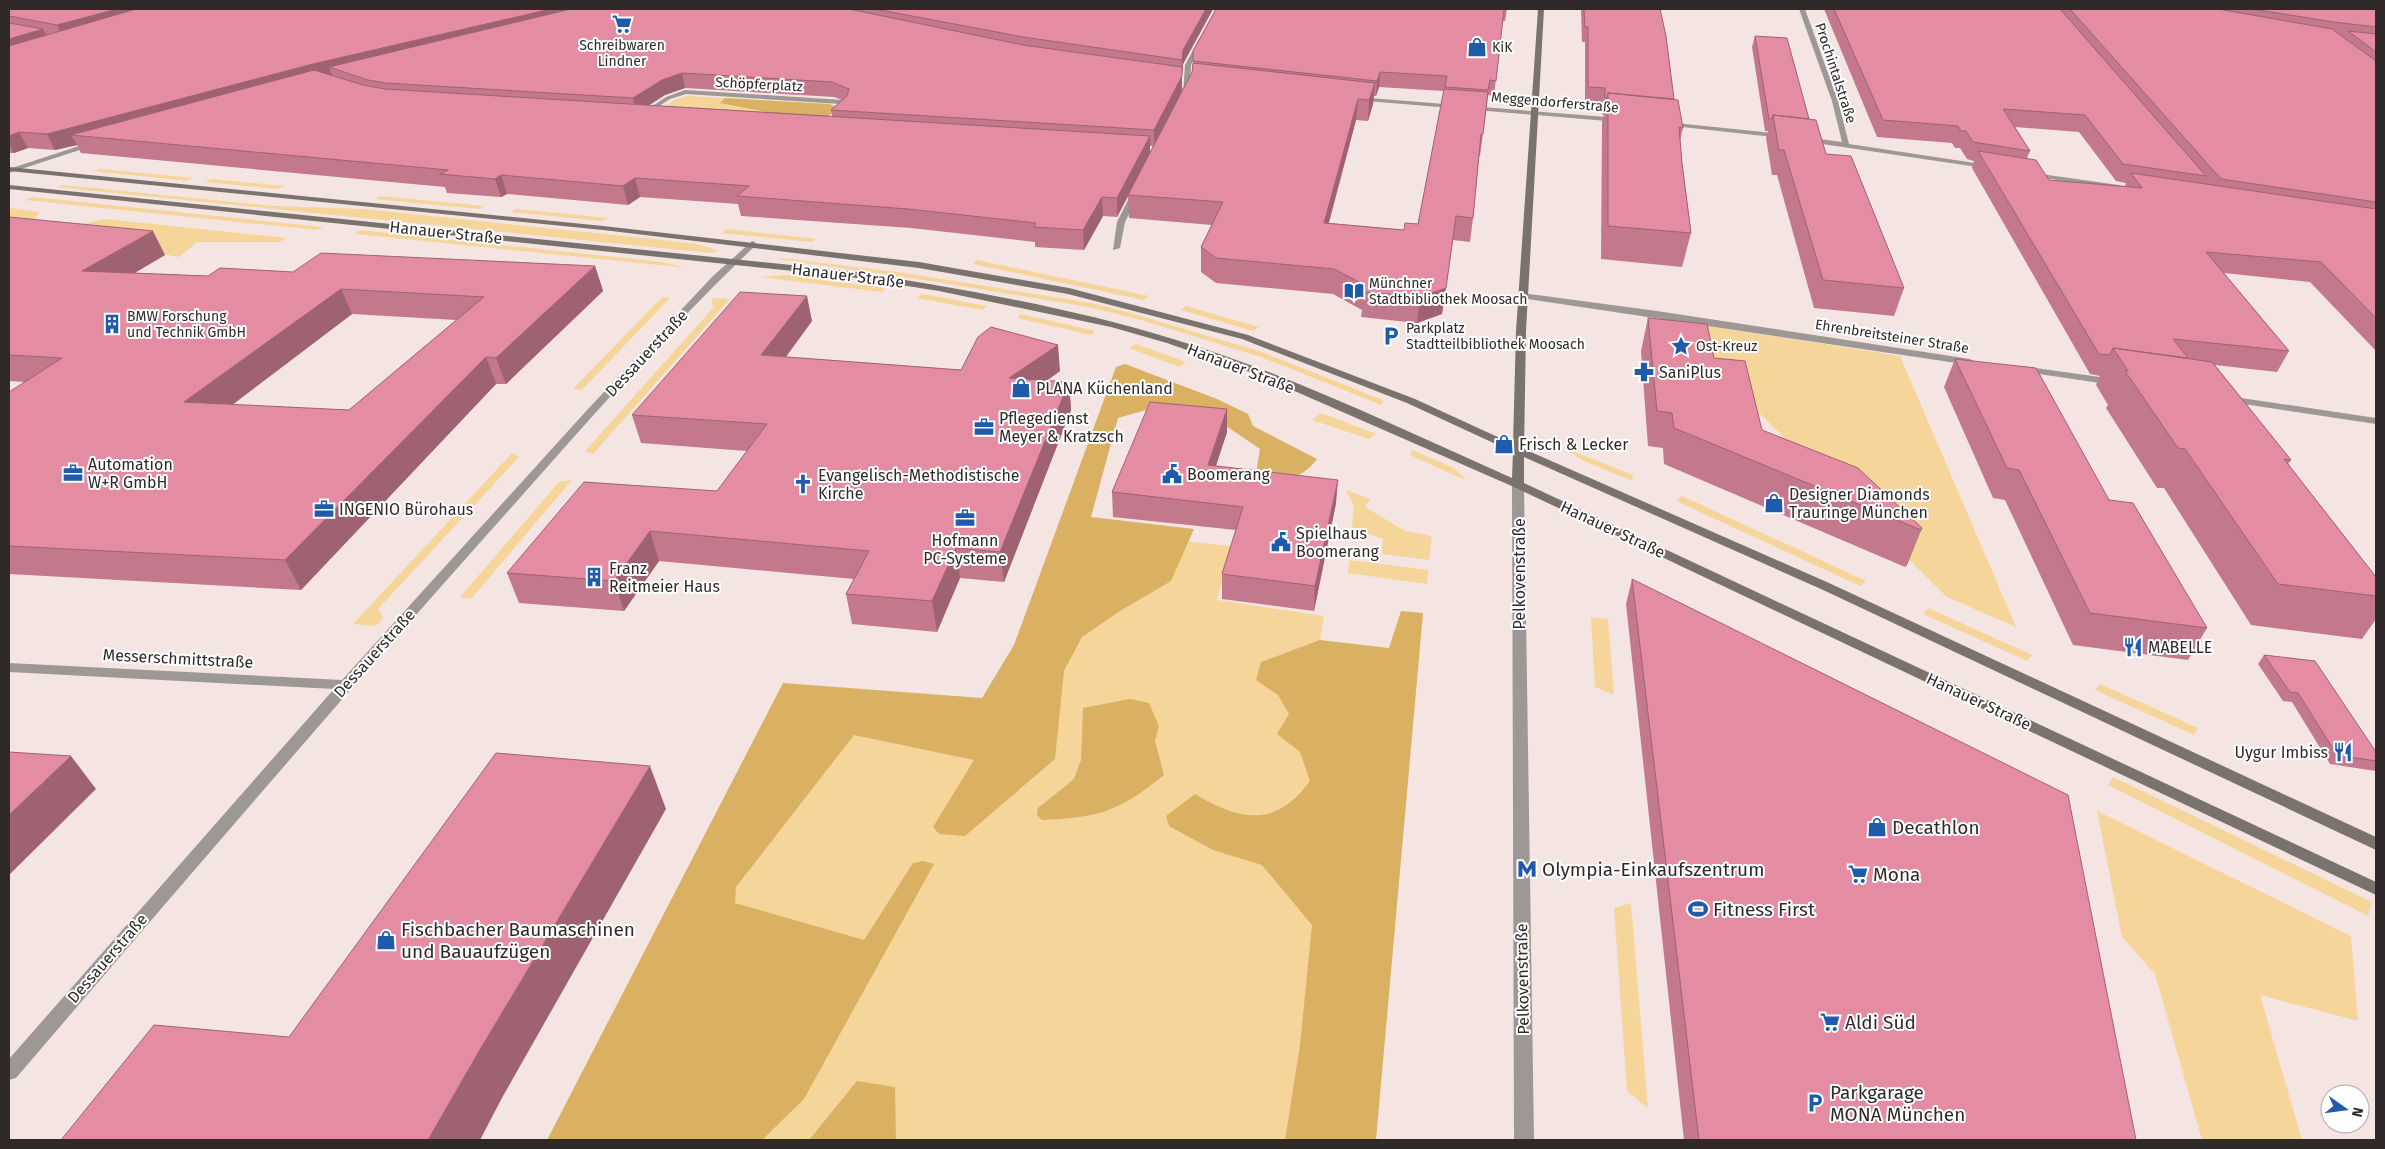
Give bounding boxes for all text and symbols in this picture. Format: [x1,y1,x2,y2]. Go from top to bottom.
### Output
supermarket icon: Schreibwaren Lindner [611,13,633,35]
street label: Prochintalstraße [1811,21,1860,126]
shop icon: KiK [1466,36,1488,58]
place label: Schreibwaren Lindner [579,37,665,70]
place label: KiK [1492,39,1513,56]
street label: Schöpferplatz [715,74,803,95]
street label: Meggendorferstraße [1490,88,1619,117]
street label: Hanauer Straße [389,217,503,248]
street label: Hanauer Straße [791,259,905,292]
place label: Münchner Stadtbibliothek Moosach [1369,275,1527,308]
library icon: Münchner Stadtbibliothek Moosach [1343,280,1365,302]
street label: Dessauerstraße [601,306,692,401]
place label: BMW Forschung und Technik GmbH [127,308,246,341]
building icon: BMW Forschung und Technik GmbH [101,313,123,335]
street label: Ehrenbreitsteiner Straße [1814,316,1970,357]
place label: Parkplatz Stadtteilbibliothek Moosach [1406,320,1585,353]
parking icon: Parkplatz Stadtteilbibliothek Moosach [1380,325,1402,347]
place icon: Ost-Kreuz [1670,335,1692,357]
place label: Ost-Kreuz [1696,338,1758,355]
street label: Hanauer Straße [1185,339,1297,398]
pharmacy icon: SaniPlus [1633,361,1655,383]
place label: SaniPlus [1659,363,1721,382]
shop icon: PLANA Küchenland [1010,377,1032,399]
place label: PLANA Küchenland [1036,379,1173,398]
place label: Pflegedienst Meyer & Kratzsch [999,409,1124,446]
office icon: Pflegedienst Meyer & Kratzsch [973,416,995,438]
shop icon: Frisch & Lecker [1493,433,1515,455]
place label: Frisch & Lecker [1519,435,1629,454]
place label: Automation W+R GmbH [88,455,173,492]
office icon: Automation W+R GmbH [62,462,84,484]
public building icon: Boomerang [1161,463,1183,485]
place label: Boomerang [1187,465,1271,484]
place label: Evangelisch-Methodistische Kirche [818,466,1020,503]
church icon: Evangelisch-Methodistische Kirche [792,473,814,495]
place label: Designer Diamonds Trauringe München [1789,485,1930,522]
shop icon: Designer Diamonds Trauringe München [1763,492,1785,514]
street label: Hanauer Straße [1558,497,1668,562]
office icon: INGENIO Bürohaus [313,498,335,520]
place label: INGENIO Bürohaus [339,500,473,519]
office icon: Hofmann PC-Systeme [954,507,976,529]
street label: Pelkovenstraße [1510,518,1529,630]
place label: Spielhaus Boomerang [1296,524,1380,561]
place label: Hofmann PC-Systeme [923,531,1007,568]
public building icon: Spielhaus Boomerang [1270,531,1292,553]
place label: Franz Reitmeier Haus [609,559,720,596]
building icon: Franz Reitmeier Haus [583,566,605,588]
street label: Dessauerstraße [330,605,419,701]
restaurant icon: MABELLE [2122,636,2144,658]
place label: MABELLE [2148,638,2212,657]
street label: Messerschmittstraße [102,645,254,672]
street label: Hanauer Straße [1924,669,2034,734]
restaurant icon: Uygur Imbiss [2332,741,2354,763]
place label: Uygur Imbiss [2234,743,2328,762]
shop icon: Decathlon [1866,816,1888,838]
place label: Decathlon [1892,816,1980,839]
metro station icon: Olympia-Einkaufszentrum [1516,858,1538,880]
place label: Olympia-Einkaufszentrum [1542,858,1764,881]
supermarket icon: Mona [1847,863,1869,885]
place label: Mona [1873,863,1920,886]
sports icon: Fitness First [1687,898,1709,920]
place label: Fitness First [1713,898,1815,921]
street label: Dessauerstraße [63,910,151,1007]
place label: Fischbacher Baumaschinen und Bauaufzügen [401,918,635,963]
street label: Pelkovenstraße [1512,923,1533,1035]
shop icon: Fischbacher Baumaschinen und Bauaufzügen [375,929,397,951]
supermarket icon: Aldi Süd [1819,1011,1841,1033]
place label: Aldi Süd [1845,1011,1916,1034]
place label: Parkgarage MONA München [1830,1081,1965,1126]
north arrow [2320,1084,2370,1134]
parking icon: Parkgarage MONA München [1804,1092,1826,1114]
text: N [2348,1105,2367,1119]

